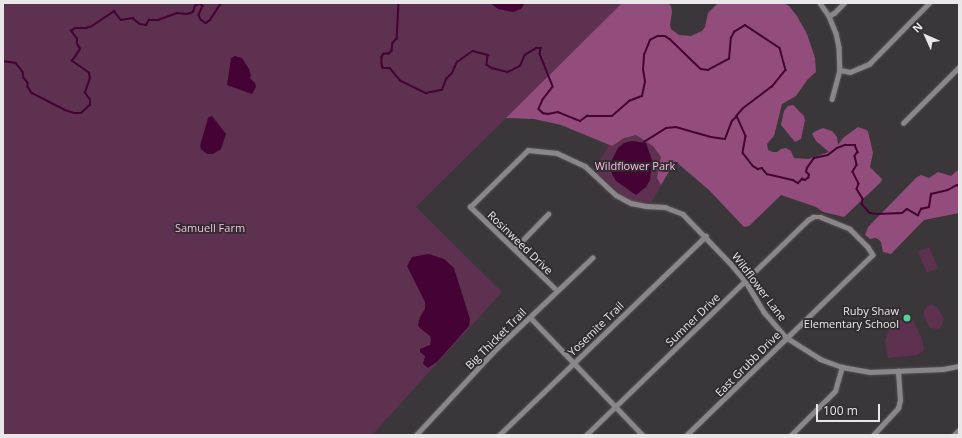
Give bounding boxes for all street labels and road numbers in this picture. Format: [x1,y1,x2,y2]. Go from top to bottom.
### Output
street label: Rosinweed Drive [485,209,555,277]
street label: Wildflower Lane [729,250,789,324]
street label: Sumner Drive [663,291,723,349]
street label: Yosemite Trail [565,299,627,359]
street label: Big Thicket Trail [463,306,529,372]
street label: East Grubb Drive [713,329,783,399]

